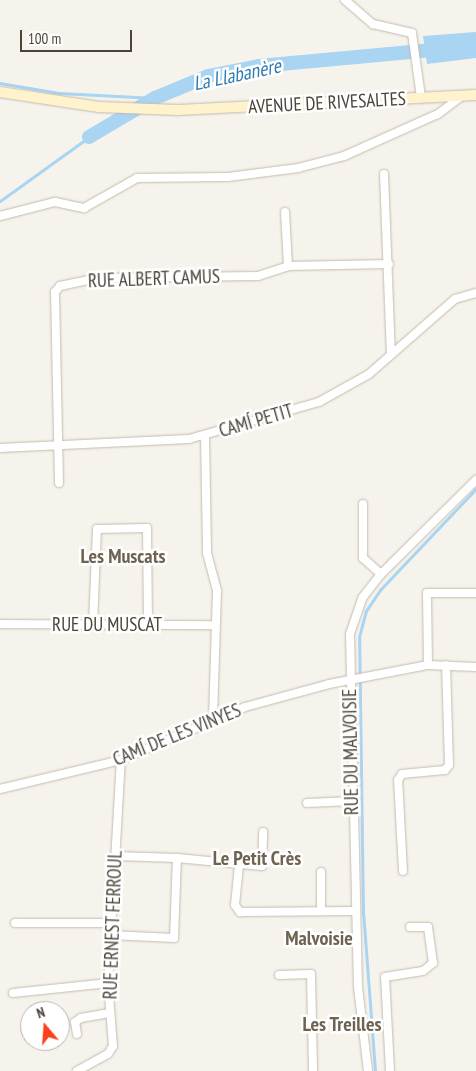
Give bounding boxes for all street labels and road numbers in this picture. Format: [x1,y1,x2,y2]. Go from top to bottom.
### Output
street label: AVENUE DE RIVESALTES [248,87,406,119]
street label: RUE ALBERT CAMUS [87,265,221,293]
street label: CAMÍ PETIT [216,400,296,442]
street label: RUE DU MUSCAT [52,614,162,636]
street label: RUE DU MALVOISIE [338,689,364,815]
street label: CAMÍ DE LES VINYES [109,699,245,771]
street label: RUE ERNEST FERROUL [99,850,127,1000]

